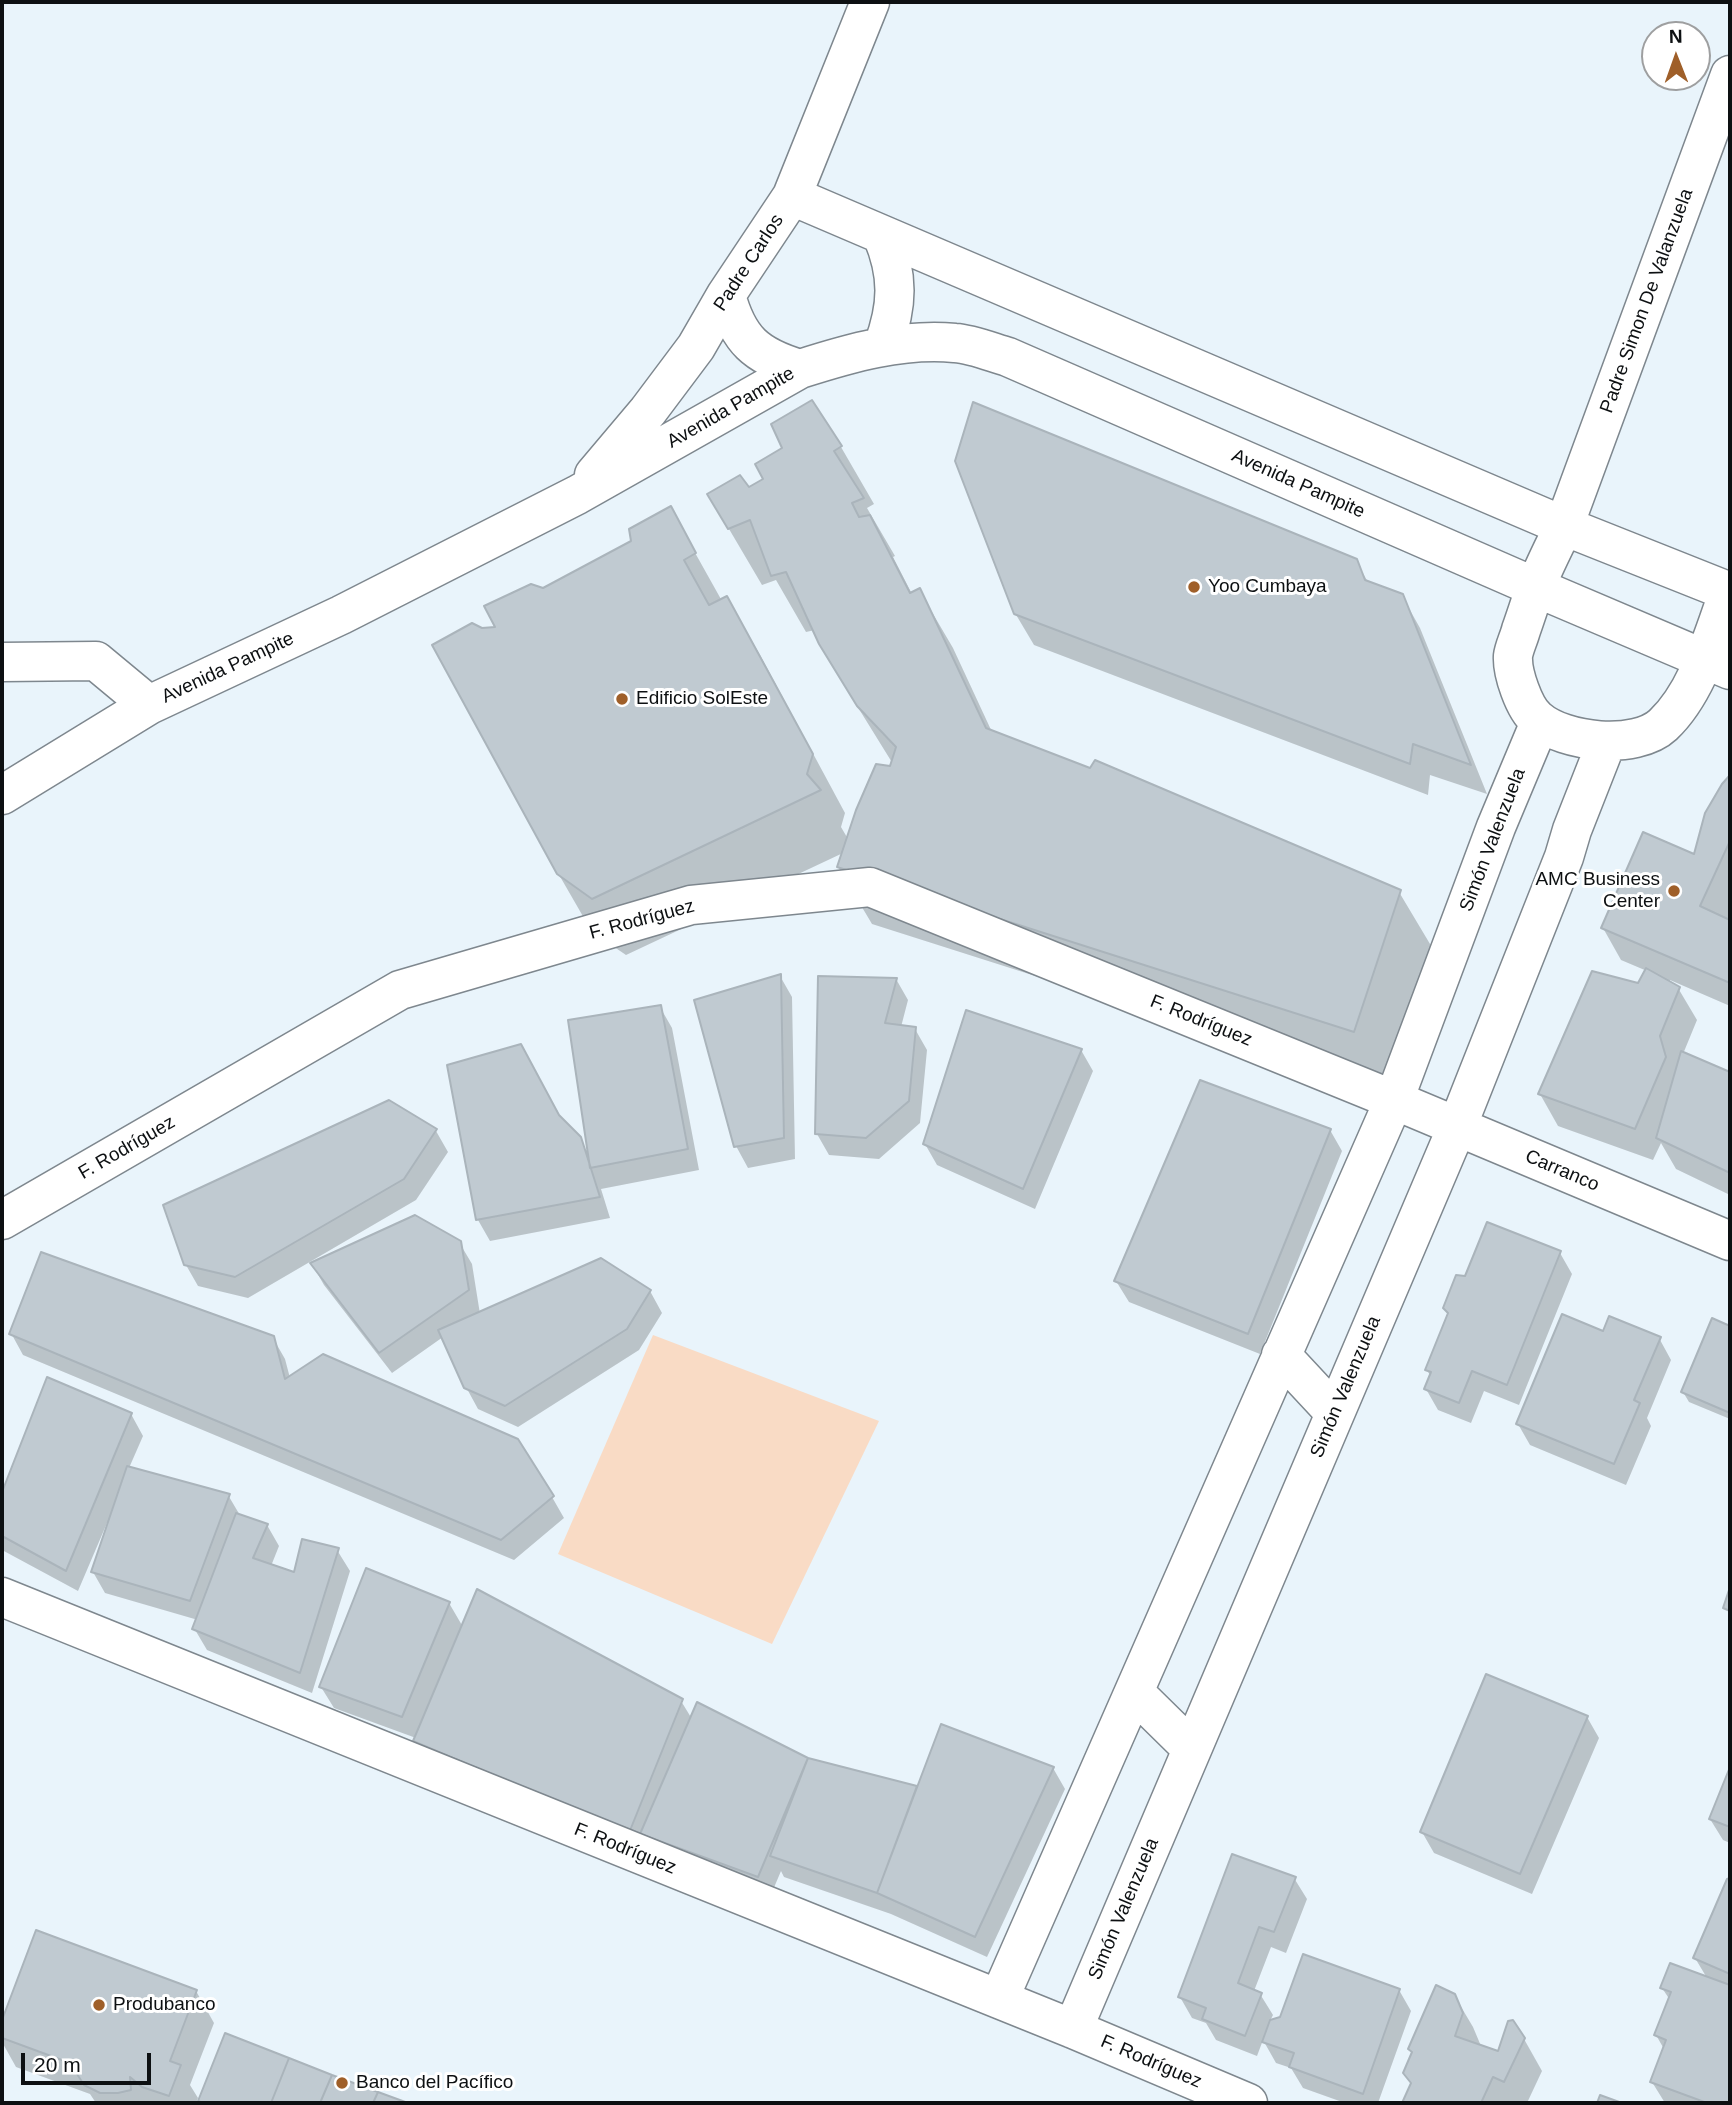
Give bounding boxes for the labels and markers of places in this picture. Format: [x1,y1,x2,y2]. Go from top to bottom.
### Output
place label: Yoo Cumbaya [1208,576,1327,598]
marker: Yoo Cumbaya [1186,579,1202,595]
place label: Edificio SolEste [636,688,768,710]
marker: Edificio SolEste [614,691,630,707]
place label: AMC Business Center [1535,869,1660,913]
marker: AMC Business Center [1666,883,1682,899]
place label: Produbanco [113,1994,215,2016]
marker: Produbanco [91,1997,107,2013]
place label: Banco del Pacífico [356,2072,513,2094]
marker: Banco del Pacífico [334,2075,350,2091]

